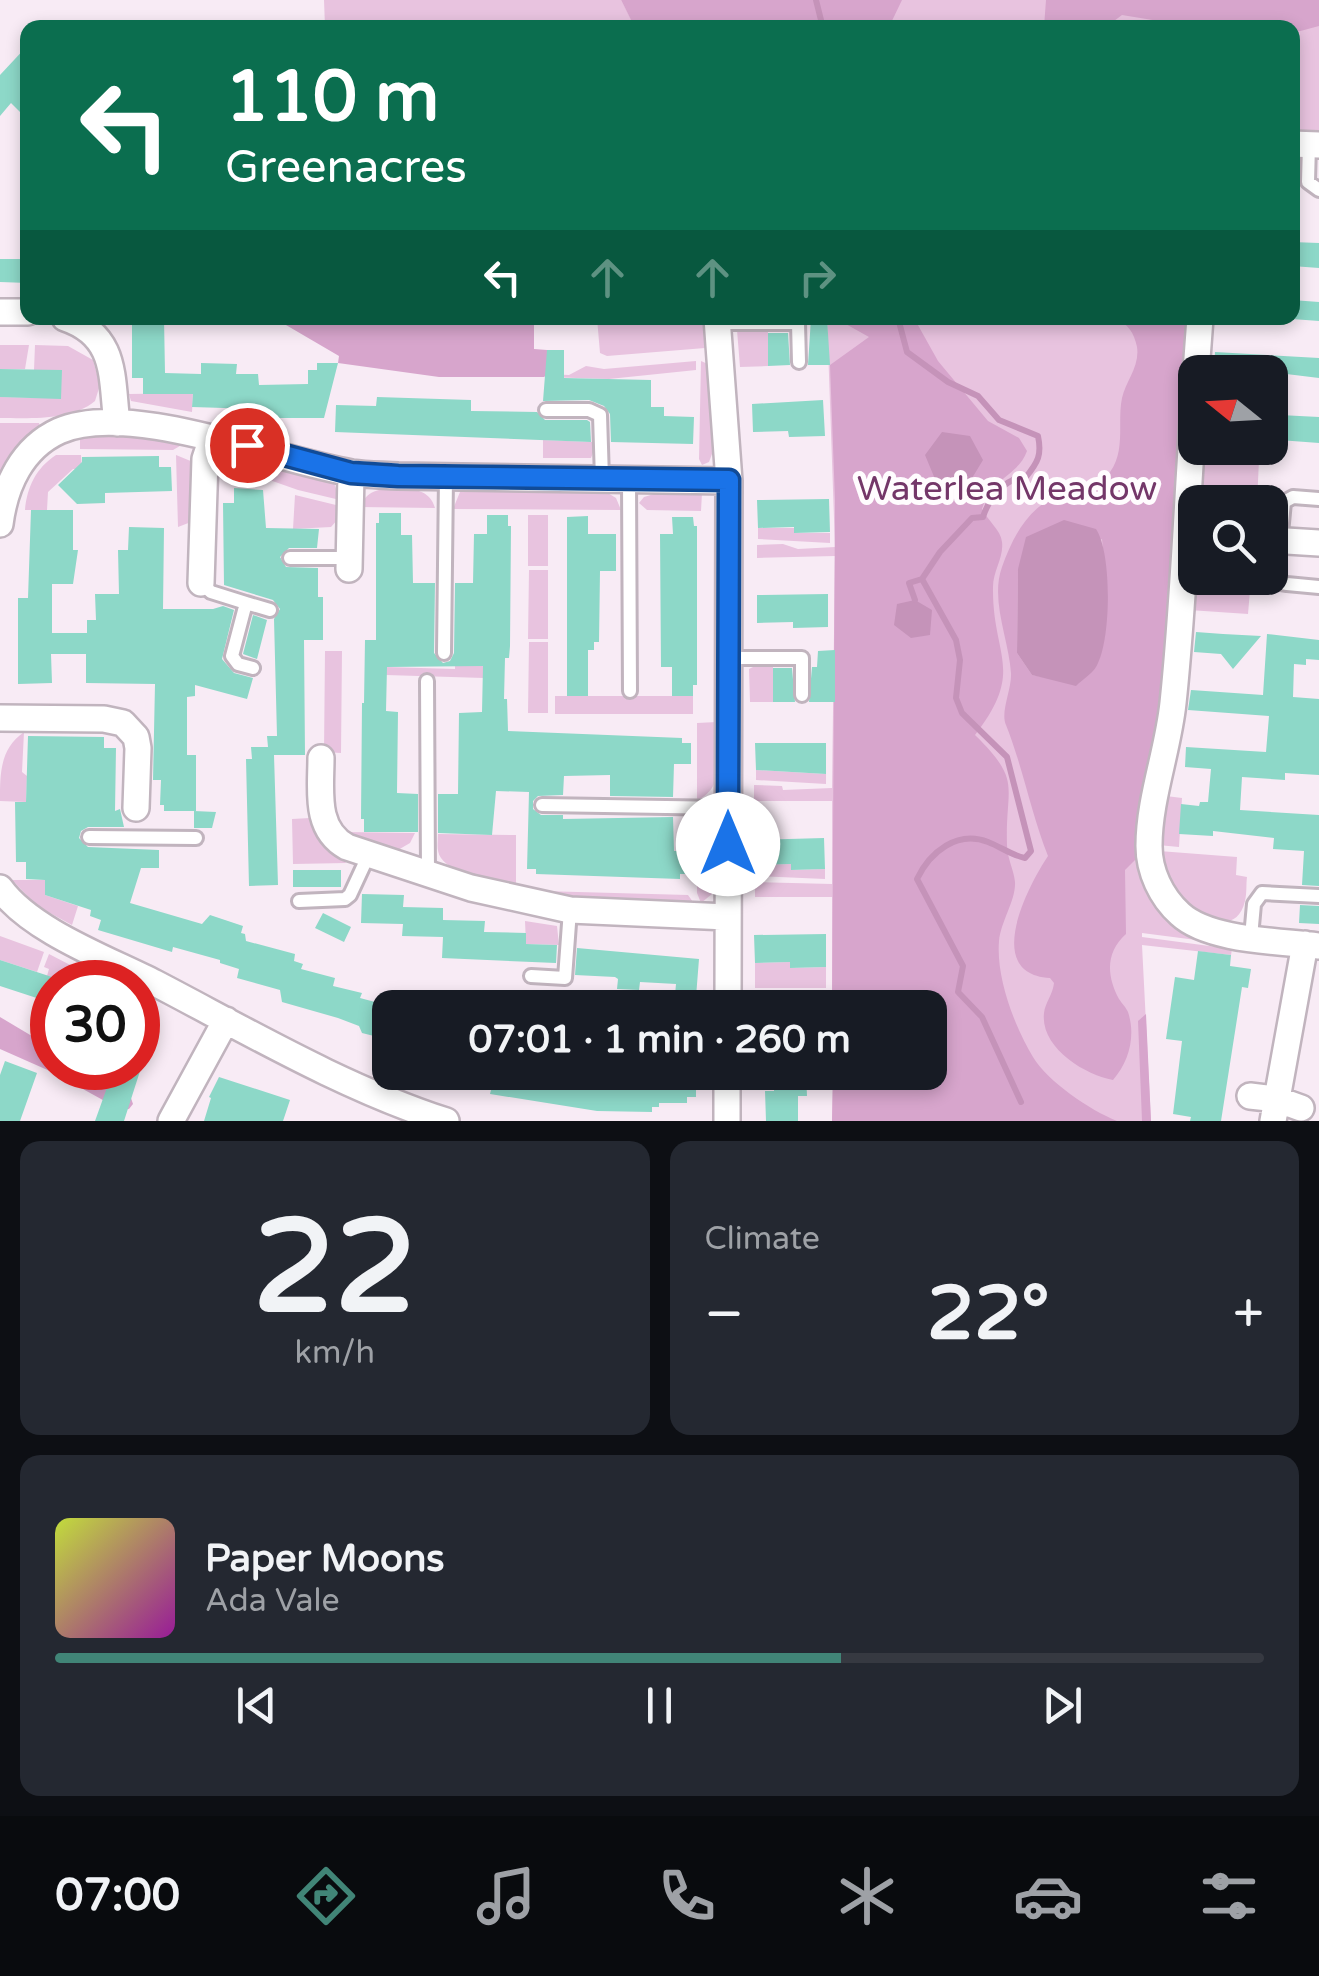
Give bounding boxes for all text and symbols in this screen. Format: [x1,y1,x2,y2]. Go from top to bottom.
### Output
text: 110 m [225,56,439,140]
icon: left [60,60,190,190]
text: Greenacres [225,141,467,195]
icon: left [475,250,530,305]
icon: ahead [580,250,635,305]
icon: ahead [685,250,740,305]
icon: right [790,250,845,305]
north arrow [1178,355,1288,465]
map controls [1178,355,1288,595]
pin [205,403,290,488]
icon: arrive [220,418,275,473]
park label: Waterlea Meadow [857,468,1157,510]
button: search [1178,485,1288,595]
position arrow [676,792,780,896]
speed limit sign: 30 [30,960,160,1090]
text: 07:01 · 1 min · 260 m [468,1017,851,1063]
text: 22 [253,1191,416,1347]
text: Climate [705,1220,820,1258]
text: 22° [927,1269,1050,1359]
text: − [705,1282,744,1348]
text: + [1233,1282,1264,1348]
text: km/h [295,1334,375,1372]
text: Paper Moons [205,1536,445,1582]
text: Ada Vale [205,1582,340,1620]
icon: previous [229,1678,284,1733]
icon: pause [632,1678,687,1733]
icon: next [1035,1678,1090,1733]
icon: directions [291,1861,361,1931]
icon: music [471,1861,541,1931]
icon: phone [652,1861,722,1931]
icon: climate [832,1861,902,1931]
icon: car [1013,1861,1083,1931]
icon: filters [1194,1861,1264,1931]
text: 07:00 [55,1869,180,1923]

